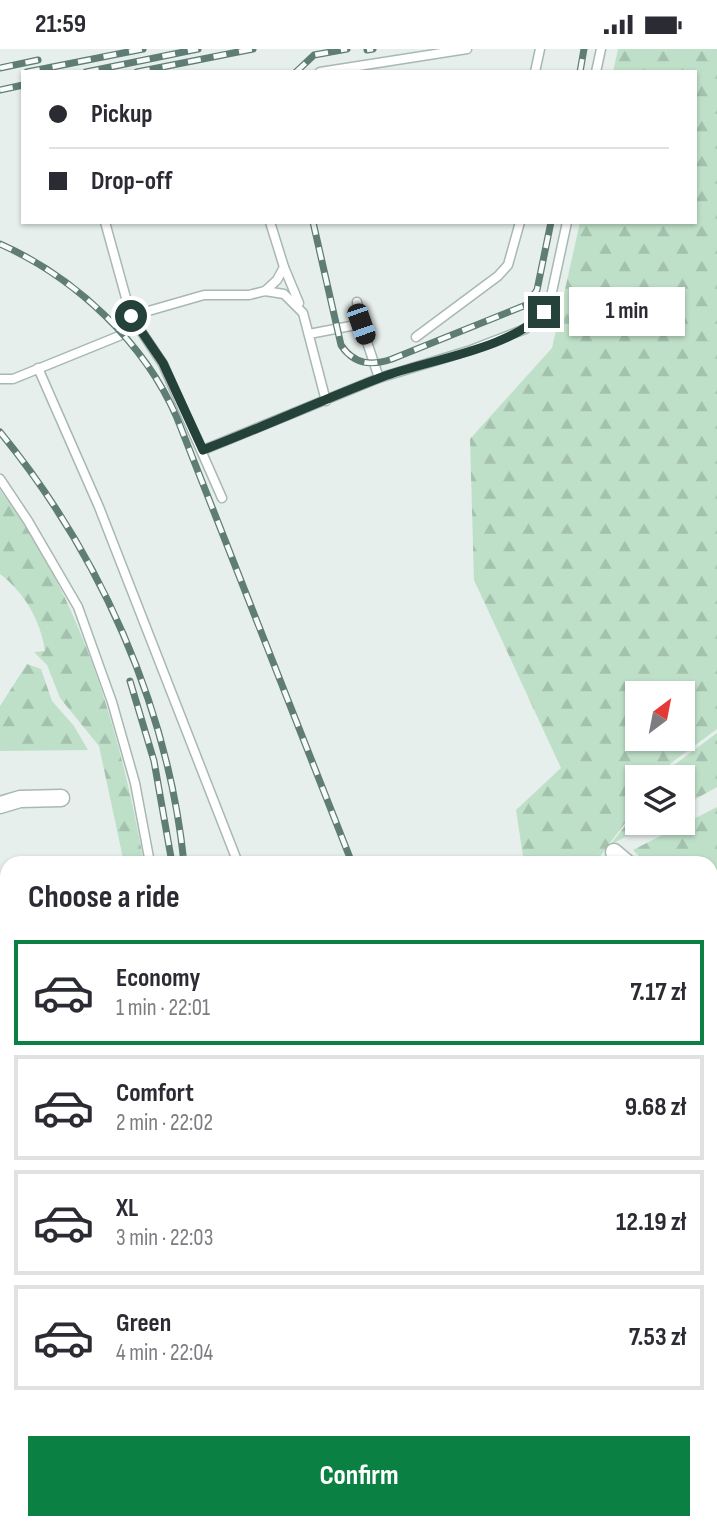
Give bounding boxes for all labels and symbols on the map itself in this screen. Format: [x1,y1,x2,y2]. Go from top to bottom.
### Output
callout: 1 min [568,287,684,337]
route end [528,296,560,328]
route start [115,300,147,332]
car [345,301,378,347]
north arrow [625,681,695,751]

